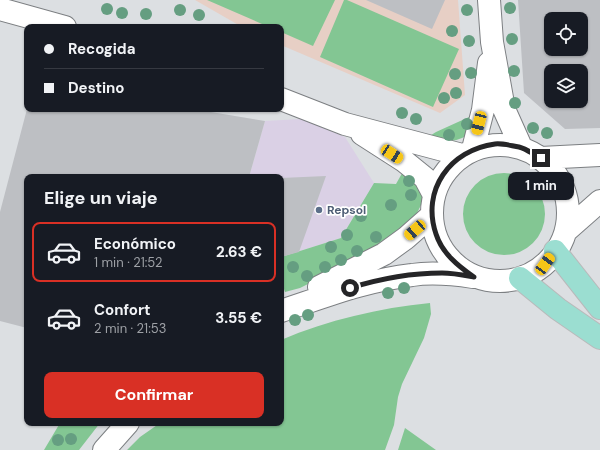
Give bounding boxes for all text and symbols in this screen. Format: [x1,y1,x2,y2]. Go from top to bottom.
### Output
map controls [544,12,588,108]
button: locate [544,12,588,56]
text: Recogida [68,39,135,59]
button: layers [544,64,588,108]
text: Destino [68,78,124,98]
car [470,110,488,136]
car [379,142,405,166]
route end [532,149,550,167]
callout: 1 min [508,172,574,200]
text: 1 min [525,177,557,194]
text: Elige un viaje [44,186,158,210]
place label: Repsol [327,202,366,218]
marker: Repsol [314,205,324,215]
car [402,218,428,242]
icon: car [46,234,82,270]
text: Económico [94,234,176,254]
text: 2.63 € [216,242,262,262]
car [533,251,557,277]
text: 1 min · 21:52 [94,254,163,271]
route start [341,279,359,297]
icon: car [46,300,82,336]
text: Confort [94,300,151,320]
text: 3.55 € [215,308,262,328]
text: 2 min · 21:53 [94,320,166,337]
button: Confirmar [44,372,264,418]

